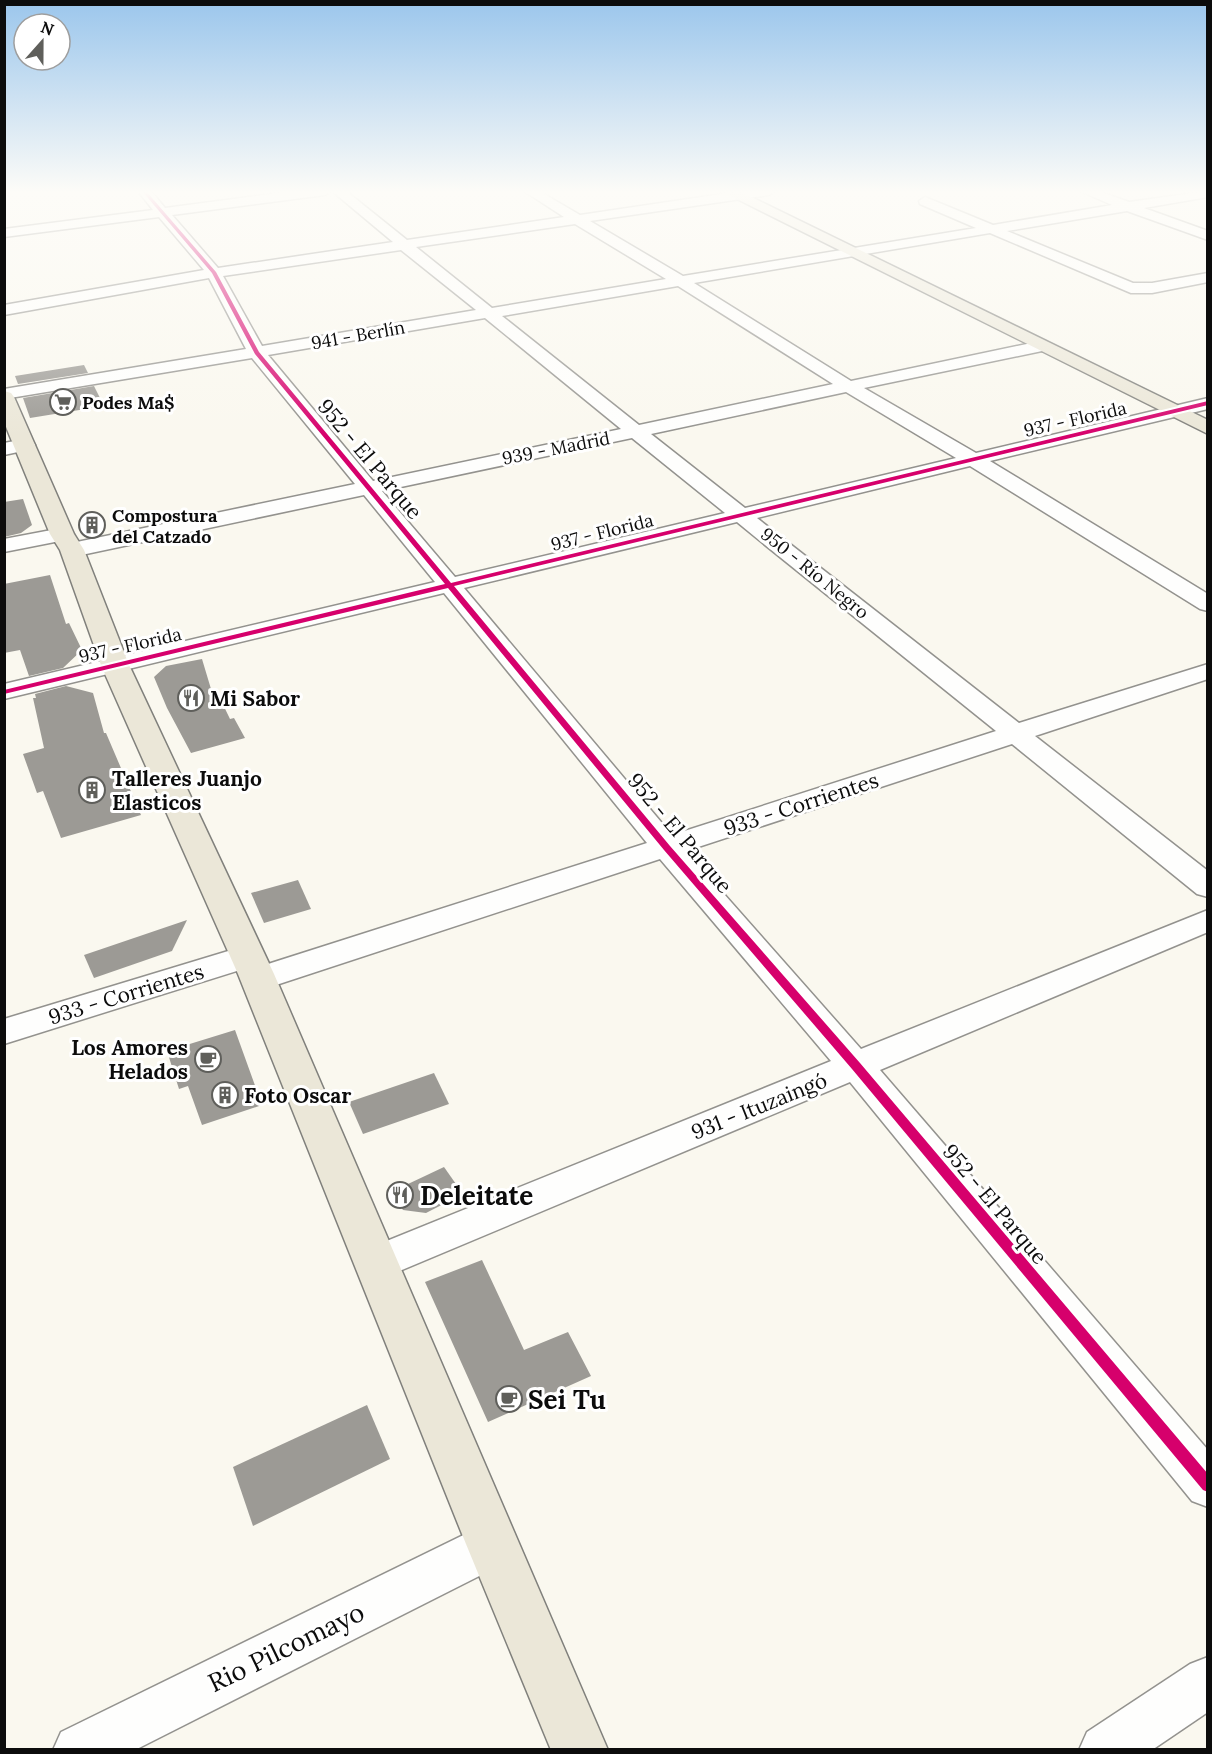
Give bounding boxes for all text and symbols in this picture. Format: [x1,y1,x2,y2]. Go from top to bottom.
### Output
north arrow [12,12,72,72]
text: N [38,16,57,40]
street label: 941 - Berlín [309,315,407,355]
supermarket icon: Podes Ma$ [48,387,78,417]
place label: Podes Ma$ [82,391,175,414]
street label: 952 - El Parque [312,393,428,525]
street label: 937 - Florida [1021,396,1129,442]
street label: 939 - Madrid [500,426,612,470]
place label: Compostura del Catzado [112,504,218,548]
street label: 937 - Florida [548,508,656,556]
building icon: Compostura del Catzado [77,510,107,540]
street label: 950 - Río Negro [756,522,874,624]
street label: 937 - Florida [76,622,184,668]
restaurant icon: Mi Sabor [176,683,206,713]
place label: Mi Sabor [210,685,300,712]
place label: Talleres Juanjo Elasticos [112,765,262,816]
street label: 933 - Corrientes [720,766,882,842]
street label: 952 - El Parque [622,767,738,899]
building icon: Talleres Juanjo Elasticos [77,775,107,805]
street label: 933 - Corrientes [45,958,207,1030]
place label: Los Amores Helados [71,1034,188,1085]
cafe icon: Los Amores Helados [193,1044,223,1074]
street label: 931 - Ituzaingó [687,1066,831,1146]
building icon: Foto Oscar [210,1080,240,1110]
place label: Foto Oscar [244,1082,351,1109]
street label: 952 - El Parque [937,1138,1053,1270]
place label: Deleitate [420,1179,533,1212]
restaurant icon: Deleitate [385,1180,415,1210]
place label: Sei Tu [528,1383,606,1416]
cafe icon: Sei Tu [494,1384,524,1414]
street label: Rio Pilcomayo [202,1595,370,1699]

